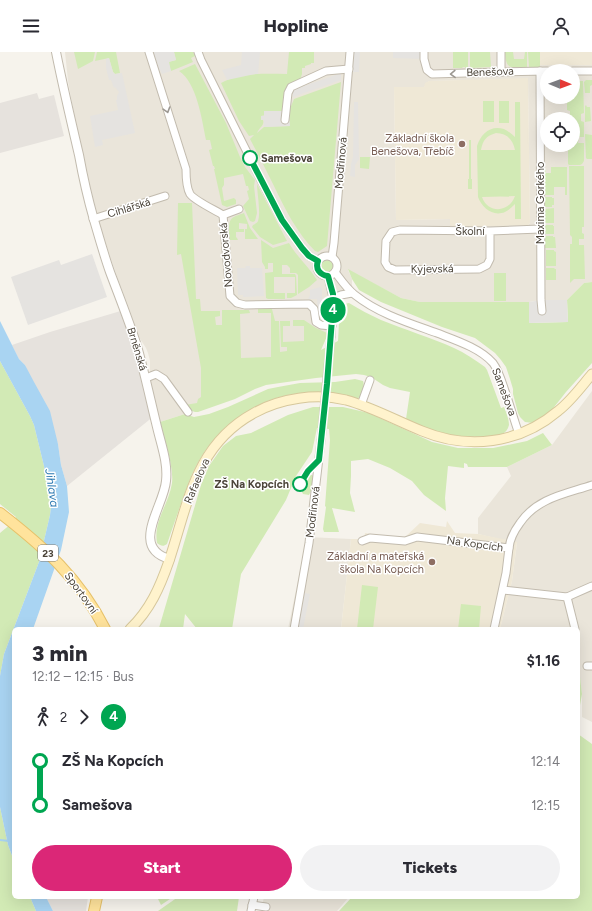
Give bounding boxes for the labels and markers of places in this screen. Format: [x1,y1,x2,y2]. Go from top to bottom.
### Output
place label: Základní škola Benešova, Třebíč [371,132,454,158]
marker: Základní škola Benešova, Třebíč [457,139,467,149]
marker: Samešova [242,150,258,166]
place label: Samešova [261,152,313,165]
marker: ZŠ Na Kopcích [292,476,308,492]
place label: ZŠ Na Kopcích [215,477,289,491]
place label: Základní a mateřská škola Na Kopcích [327,550,424,576]
marker: Základní a mateřská škola Na Kopcích [427,557,437,567]

